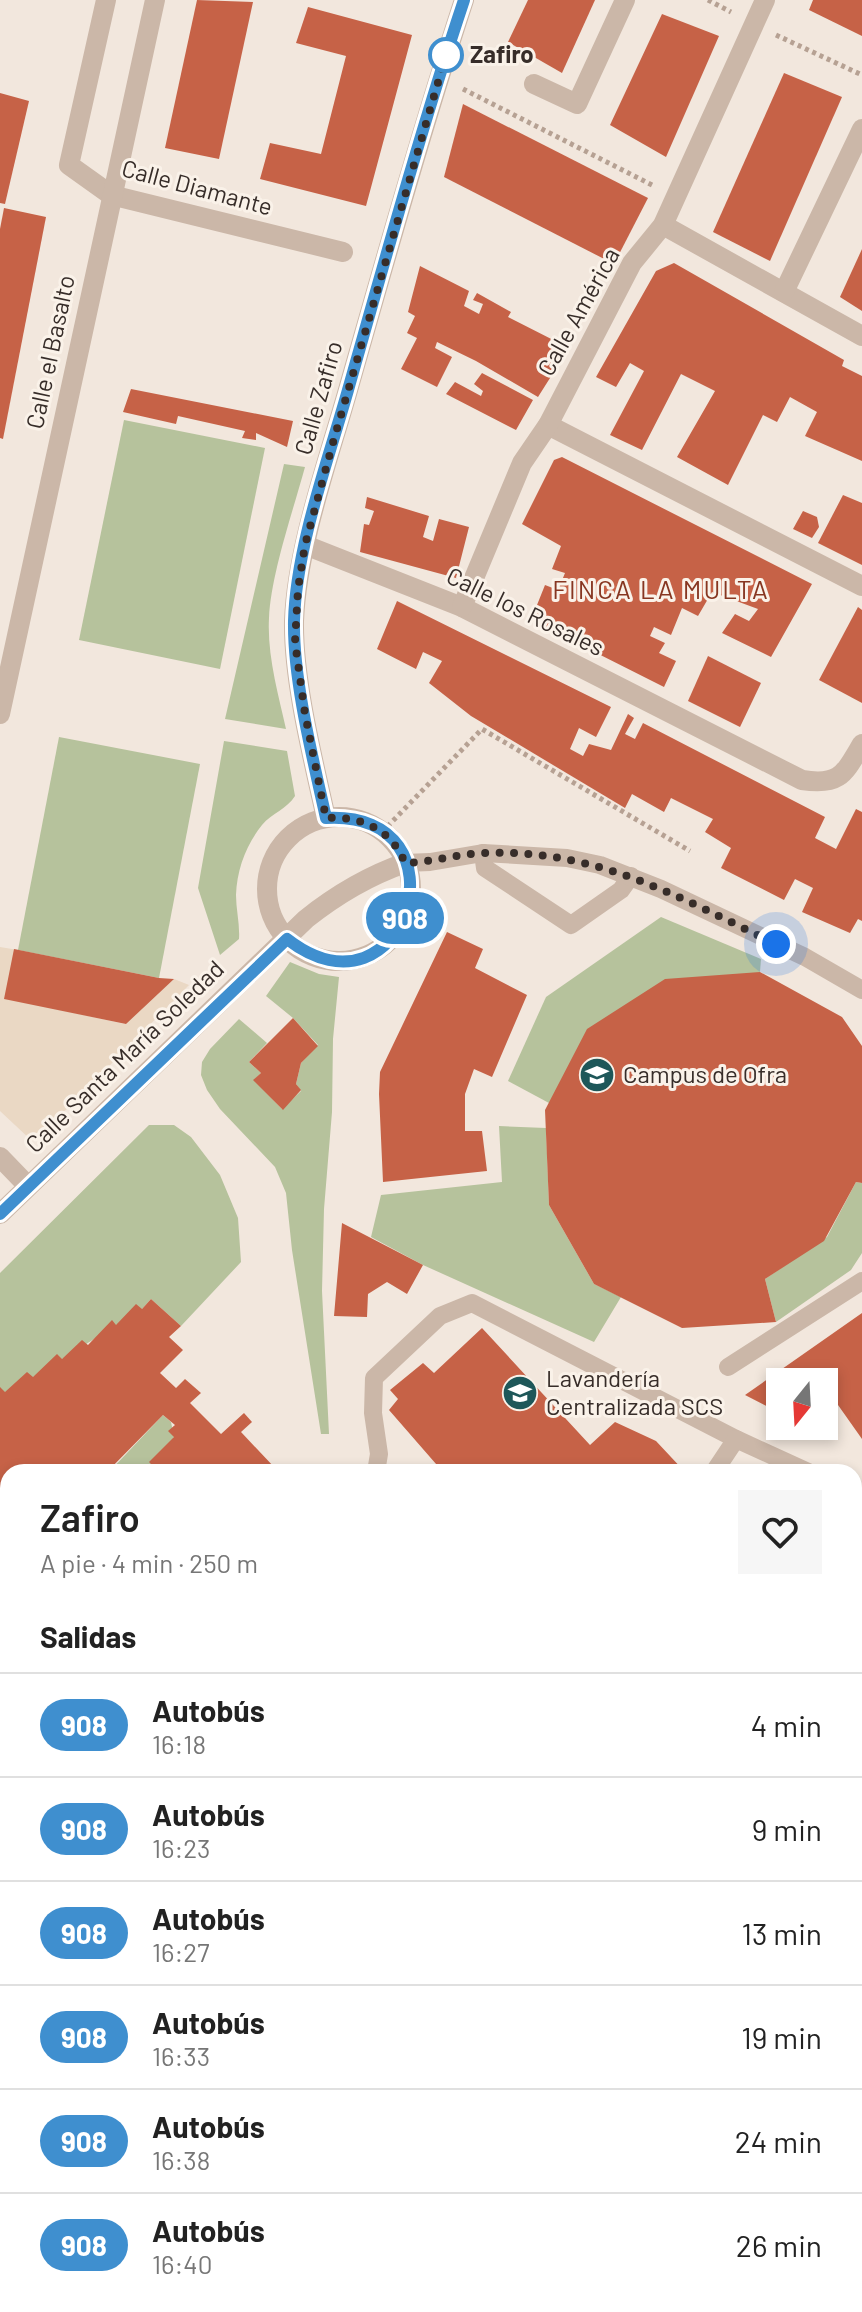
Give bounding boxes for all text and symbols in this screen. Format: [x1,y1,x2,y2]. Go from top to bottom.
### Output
marker: Zafiro [429,38,463,72]
place label: Zafiro [470,39,534,68]
street label: Calle Diamante [119,153,276,221]
street label: Calle América [531,242,625,380]
street label: Calle el Basalto [19,272,80,431]
street label: Calle Zafiro [287,337,348,458]
street label: Calle los Rosales [442,560,609,661]
district label: FINCA LA MULTA [552,573,770,604]
line badge: 908 [359,892,451,944]
text: 908 [382,901,428,935]
your location [756,924,796,964]
street label: Calle Santa María Soledad [19,954,229,1158]
school or university icon: Campus de Ofra [578,1056,616,1094]
place label: Campus de Ofra [623,1059,787,1088]
place label: Lavandería Centralizada SCS [546,1363,723,1420]
north arrow [766,1368,838,1440]
map controls [766,1368,838,1440]
school or university icon: Lavandería Centralizada SCS [501,1374,539,1412]
button: heart [738,1490,822,1574]
text: Zafiro [40,1494,140,1540]
text: A pie · 4 min · 250 m [40,1547,258,1578]
text: Salidas [40,1618,136,1654]
text: Autobús [152,1692,265,1728]
text: 4 min [751,1707,822,1743]
text: 908 [61,1708,107,1742]
text: 16:18 [152,1728,206,1759]
text: Autobús [152,1796,265,1832]
text: 9 min [752,1811,822,1847]
text: 908 [61,1812,107,1846]
text: 16:23 [152,1832,210,1863]
text: Autobús [152,1900,265,1936]
text: 13 min [741,1915,822,1951]
text: 908 [61,1916,107,1950]
text: 16:27 [152,1936,210,1967]
text: Autobús [152,2004,265,2040]
text: 19 min [741,2019,822,2055]
text: 908 [61,2020,107,2054]
text: 16:33 [152,2040,210,2071]
text: Autobús [152,2108,265,2144]
text: 24 min [735,2123,822,2159]
text: 908 [61,2124,107,2158]
text: 16:38 [152,2144,210,2175]
text: Autobús [152,2212,265,2248]
text: 26 min [736,2227,822,2263]
text: 908 [61,2228,107,2262]
text: 16:40 [152,2248,212,2279]

